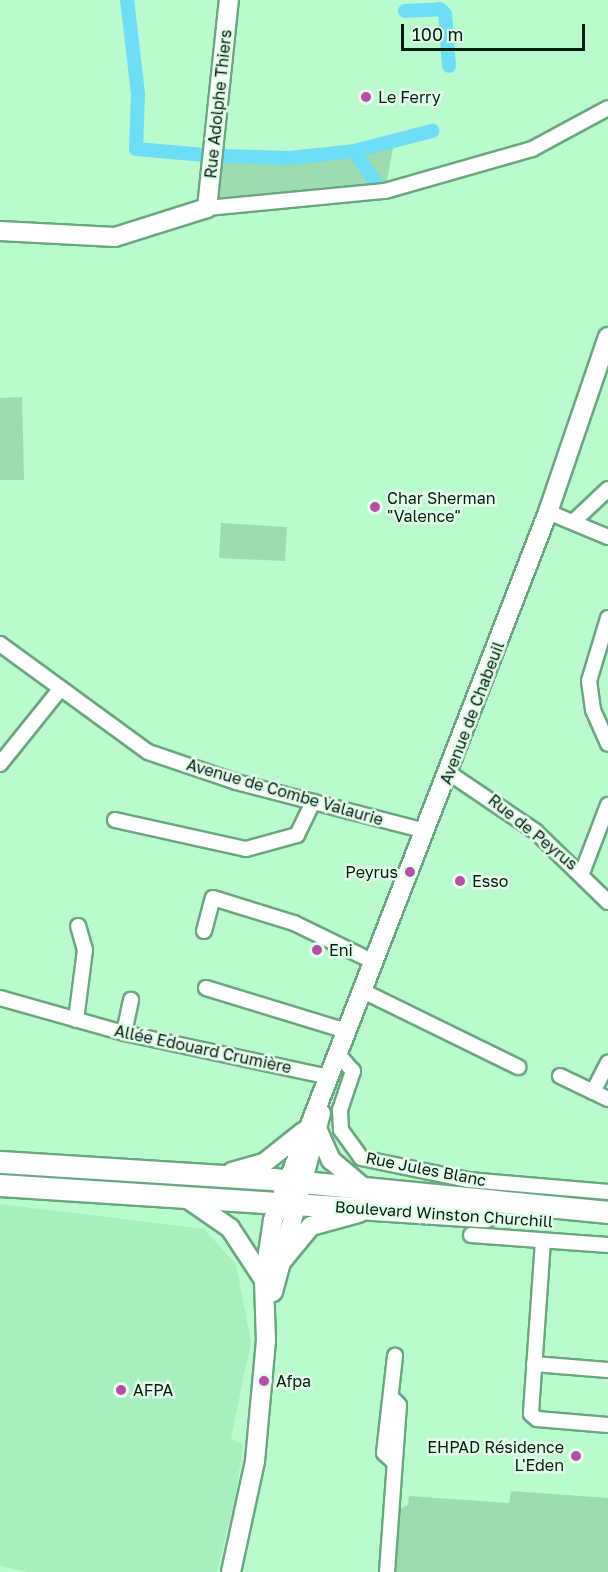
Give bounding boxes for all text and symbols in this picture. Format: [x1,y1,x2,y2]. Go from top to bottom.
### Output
scale bar [404,12,588,50]
text: 100 m [412,23,463,45]
street label: Rue Adolphe Thiers [201,29,235,179]
place label: Le Ferry [378,87,441,107]
marker: Le Ferry [359,90,373,104]
place label: Char Sherman "Valence" [387,488,496,526]
marker: Char Sherman "Valence" [368,500,382,514]
street label: Avenue de Chabeuil [436,639,508,787]
street label: Avenue de Combe Valaurie [184,755,386,829]
street label: Rue de Peyrus [484,790,582,874]
place label: Peyrus [345,862,398,882]
marker: Peyrus [403,865,417,879]
place label: Esso [472,871,508,891]
marker: Esso [453,874,467,888]
place label: Eni [329,940,353,960]
marker: Eni [310,943,324,957]
street label: Allée Edouard Crumière [113,1021,293,1077]
street label: Rue Jules Blanc [364,1148,488,1190]
street label: Boulevard Winston Churchill [334,1197,554,1231]
place label: Afpa [276,1371,311,1391]
marker: Afpa [257,1374,271,1388]
place label: AFPA [133,1380,173,1400]
marker: AFPA [114,1383,128,1397]
place label: EHPAD Résidence L'Eden [427,1437,564,1475]
marker: EHPAD Résidence L'Eden [569,1449,583,1463]

